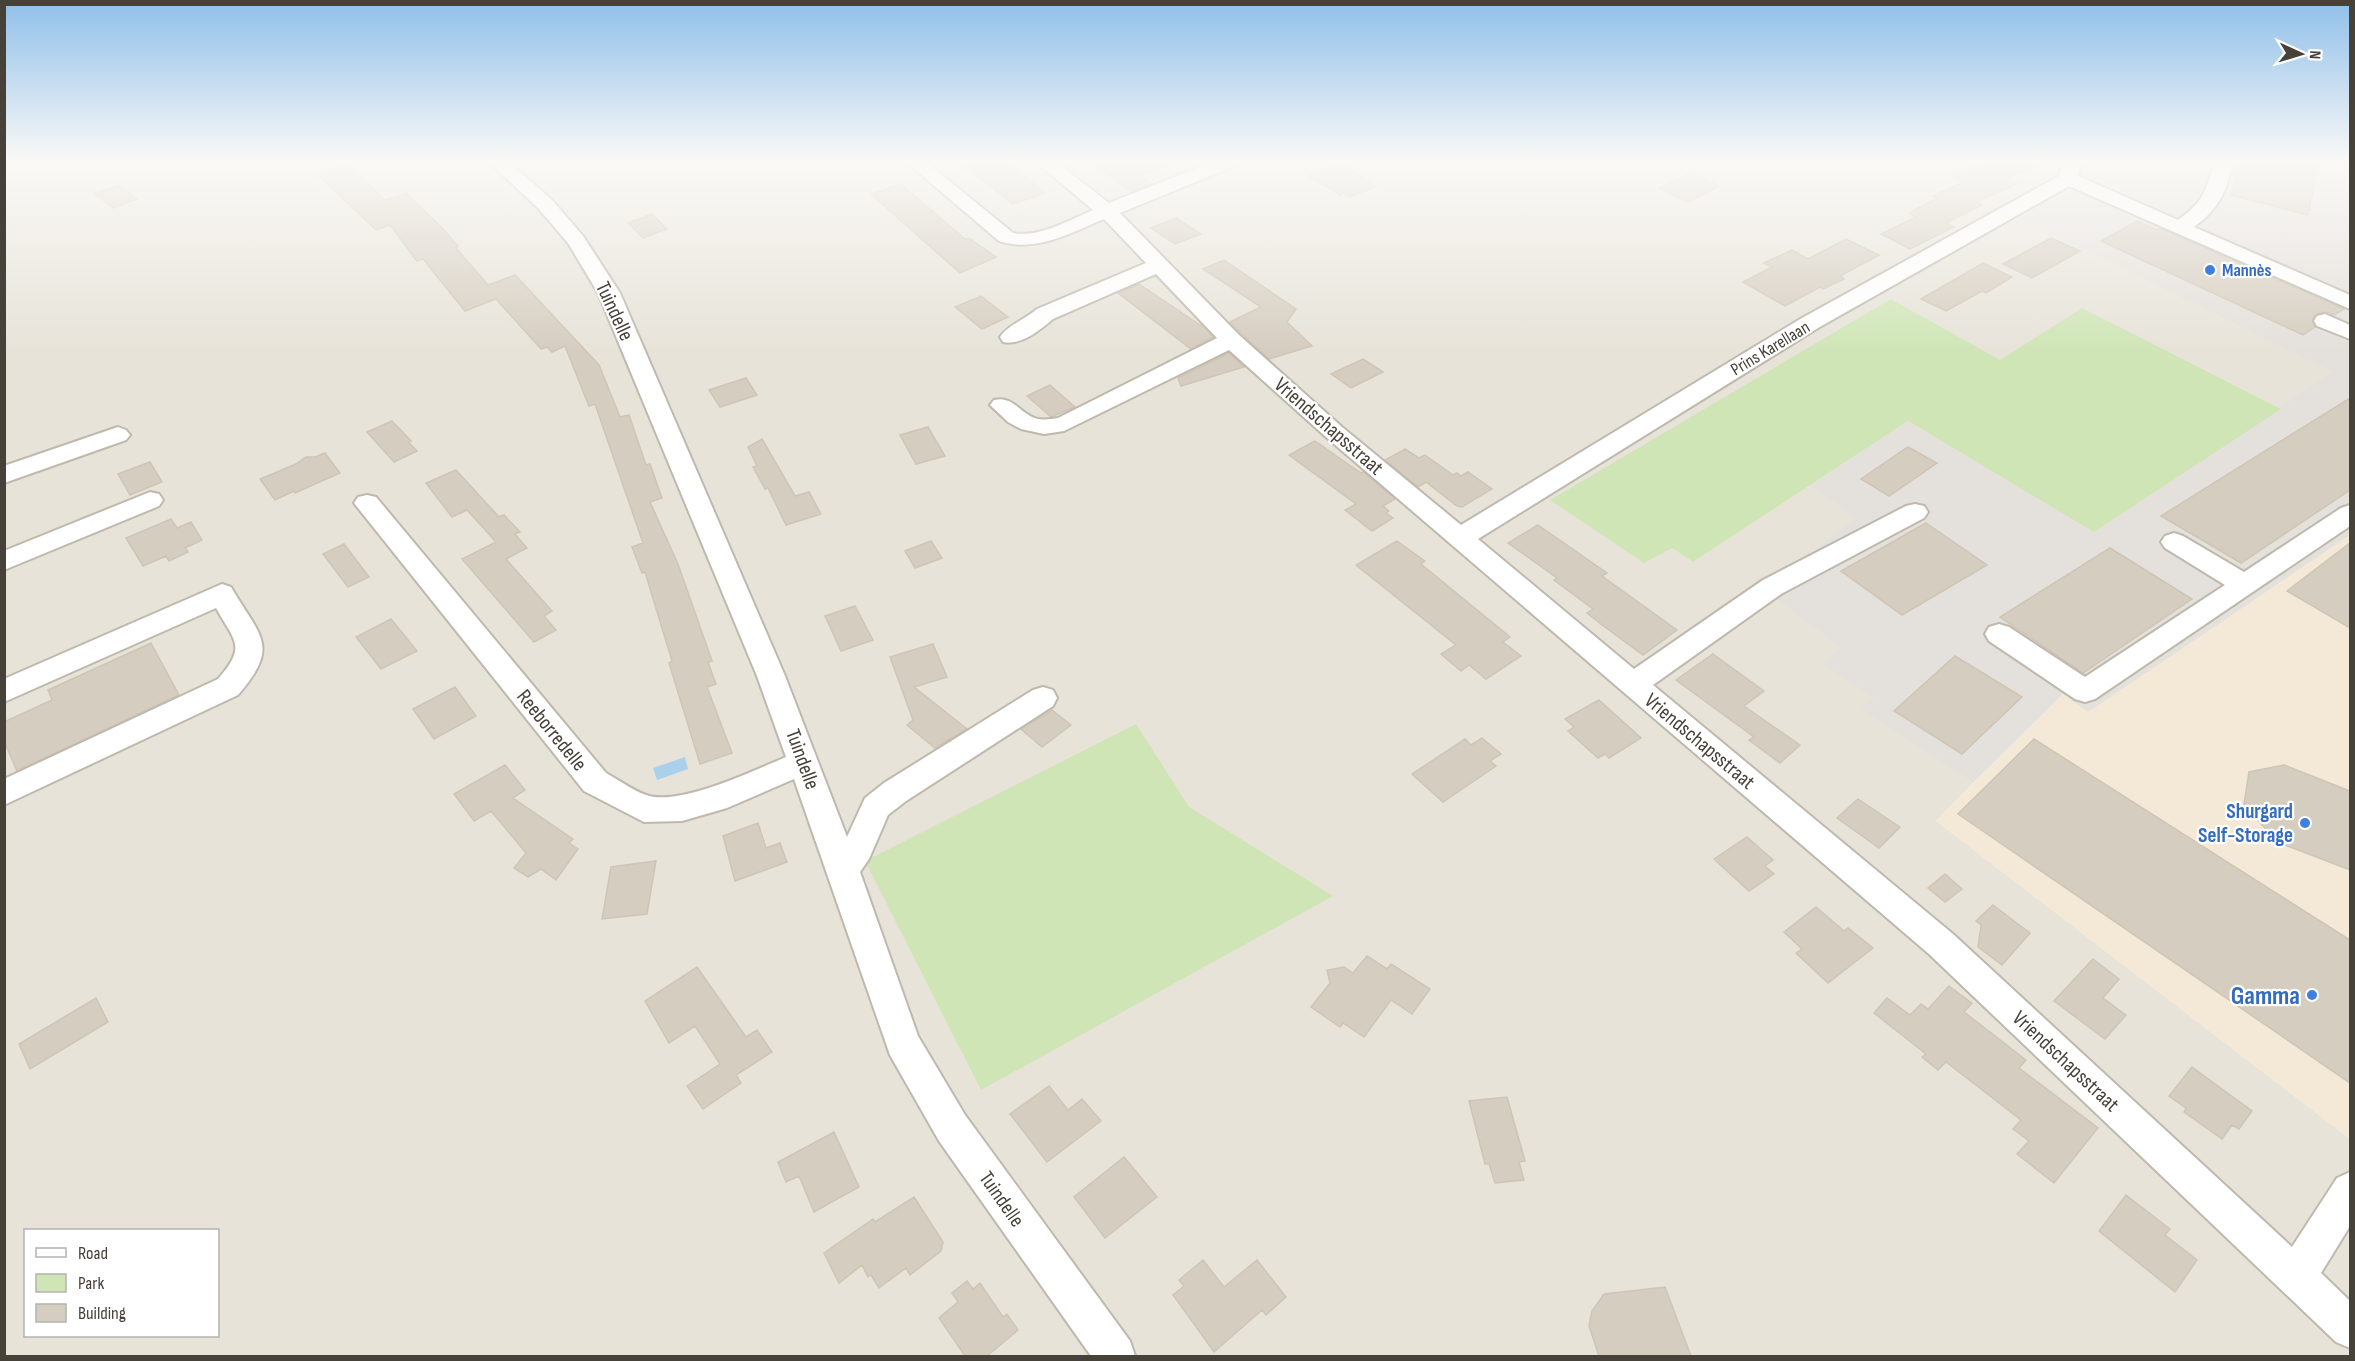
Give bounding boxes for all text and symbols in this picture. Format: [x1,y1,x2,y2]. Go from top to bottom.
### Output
north arrow [2271,24,2331,84]
text: N [2305,50,2324,60]
place label: Mannès [2222,260,2271,281]
marker: Mannès [2203,263,2217,277]
street label: Tuindelle [590,278,639,345]
street label: Prins Karellaan [1727,317,1814,380]
street label: Vriendschapsstraat [1269,372,1388,481]
street label: Reeborredelle [511,685,592,776]
street label: Vriendschapsstraat [1639,688,1760,795]
street label: Tuindelle [780,726,825,793]
place label: Shurgard Self-Storage [2198,799,2293,848]
marker: Shurgard Self-Storage [2298,816,2312,830]
place label: Gamma [2231,981,2300,1012]
marker: Gamma [2305,988,2319,1002]
street label: Vriendschapsstraat [2007,1006,2124,1117]
street label: Tuindelle [974,1167,1030,1232]
legend [24,1229,219,1337]
text: Road [78,1243,108,1264]
text: Park [78,1273,104,1294]
text: Building [78,1303,126,1324]

